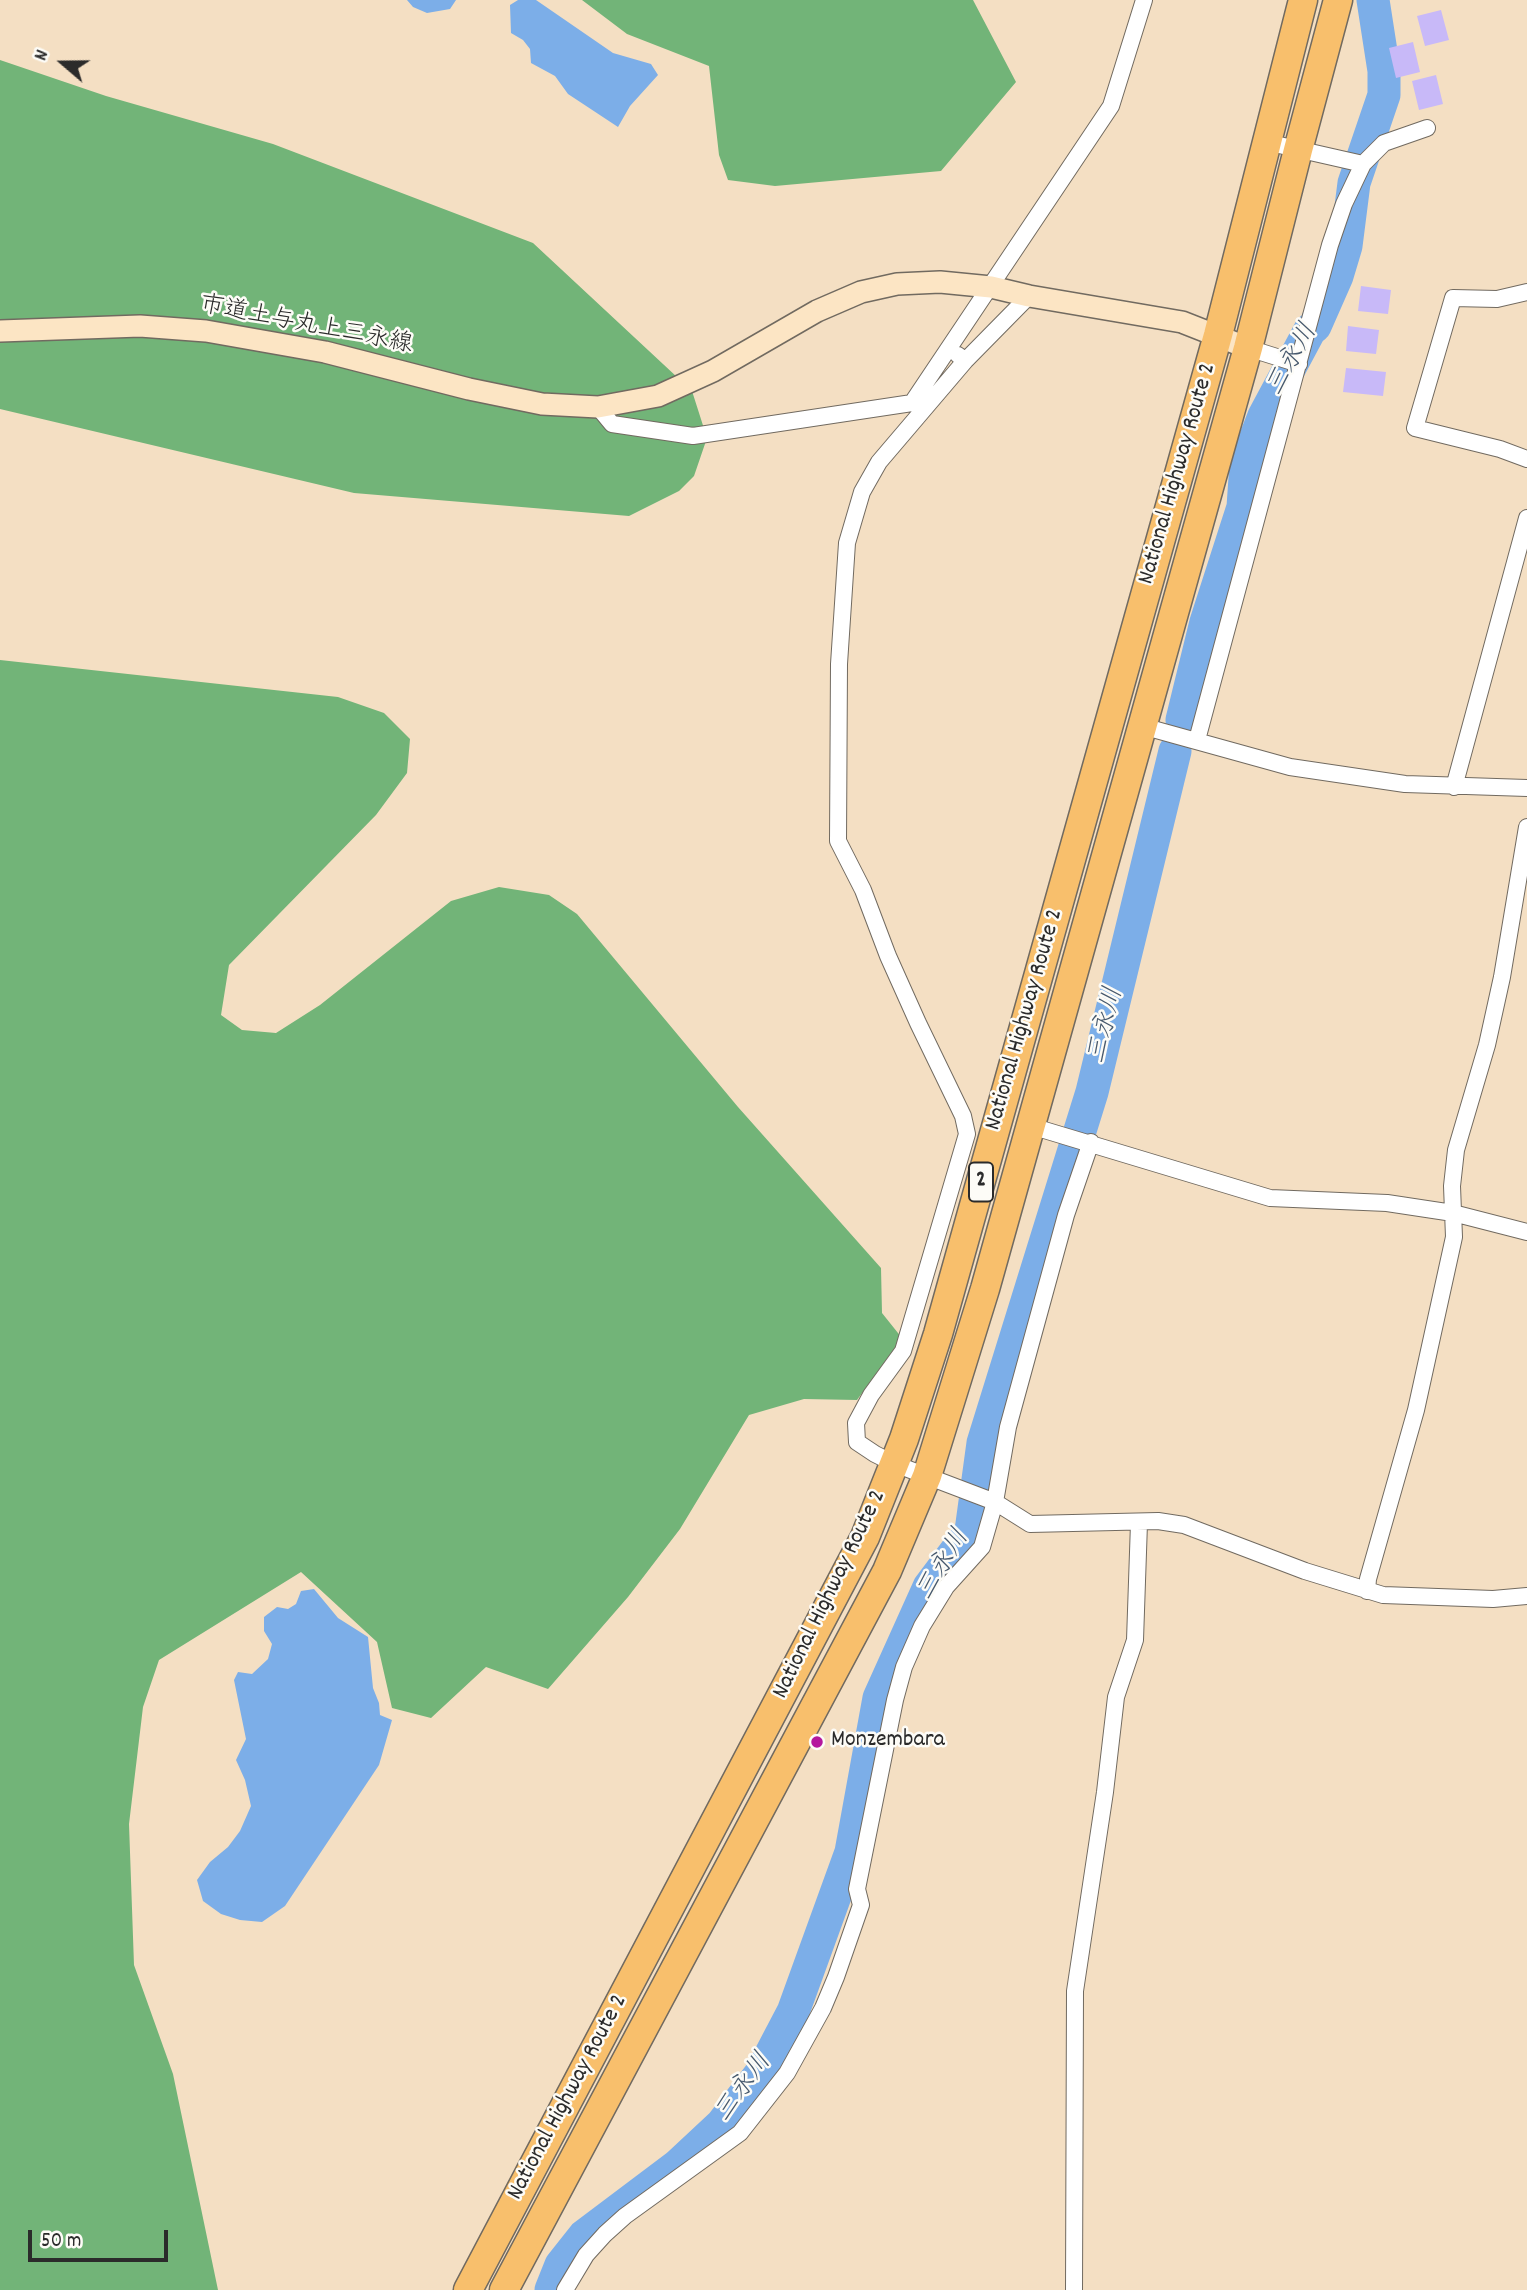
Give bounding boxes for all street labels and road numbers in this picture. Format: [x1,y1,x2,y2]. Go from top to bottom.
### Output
street label: 市道土与丸上三永線 [197,292,415,362]
street label: National Highway Route 2 [1134,360,1224,588]
street label: National Highway Route 2 [981,906,1071,1134]
road number: 2 [969,1162,993,1202]
street label: National Highway Route 2 [768,1486,894,1704]
street label: National Highway Route 2 [503,1990,635,2206]

